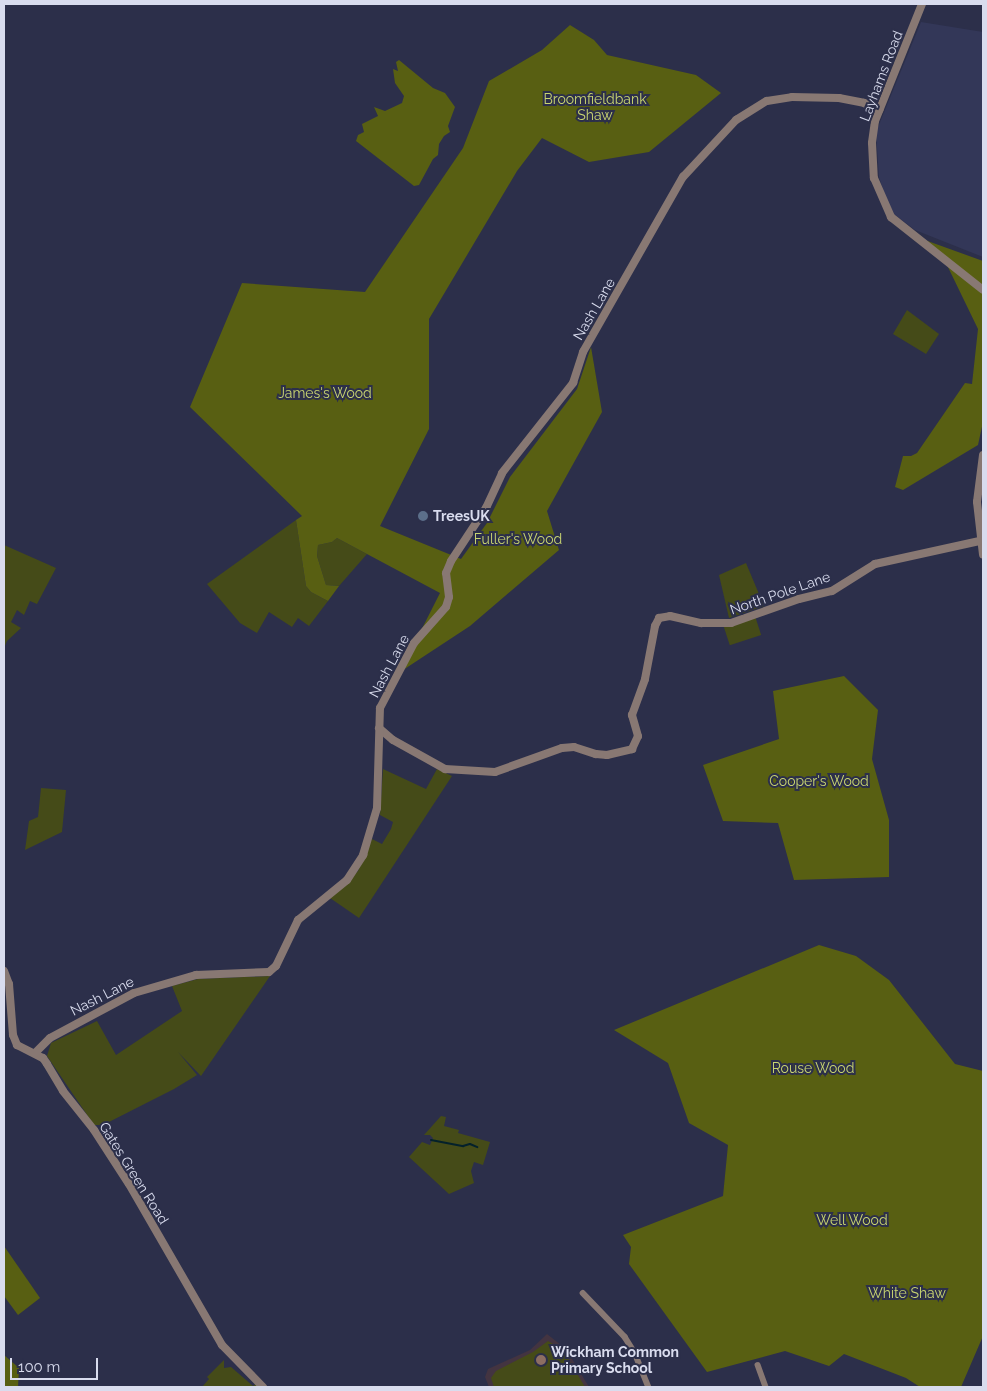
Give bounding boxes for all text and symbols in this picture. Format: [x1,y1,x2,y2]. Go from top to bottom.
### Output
street label: Layhams Road [856,28,906,124]
park label: Broomfieldbank Shaw [543,91,647,124]
street label: Nash Lane [569,275,619,343]
park label: James's Wood [278,385,372,401]
place label: TreesUK [433,508,490,524]
marker: TreesUK [417,510,429,522]
park label: Fuller's Wood [474,531,562,547]
street label: North Pole Lane [728,568,832,618]
street label: Nash Lane [365,632,413,700]
park label: Cooper's Wood [769,773,869,789]
street label: Nash Lane [67,973,137,1019]
park label: Rouse Wood [771,1060,855,1076]
street label: Gates Green Road [96,1119,172,1227]
park label: Well Wood [816,1212,888,1228]
park label: White Shaw [868,1285,946,1301]
place label: Wickham Common Primary School [551,1344,679,1376]
scale bar [12,1348,100,1380]
marker: Wickham Common Primary School [535,1354,547,1366]
text: 100 m [18,1358,60,1376]

